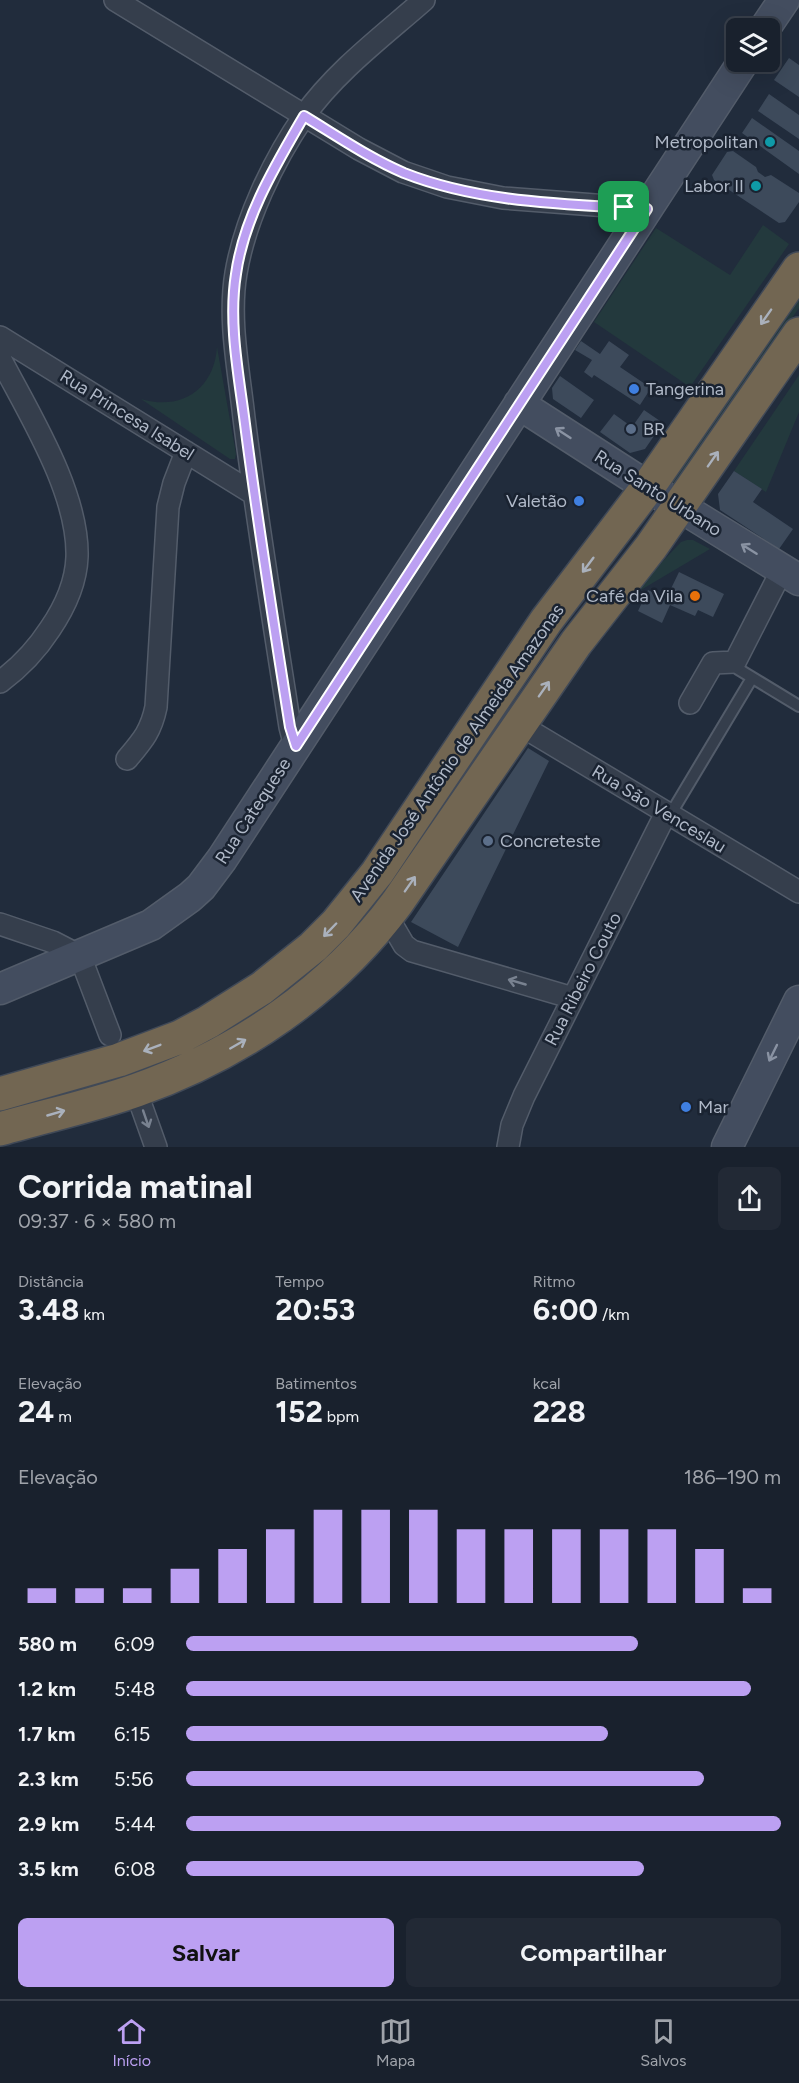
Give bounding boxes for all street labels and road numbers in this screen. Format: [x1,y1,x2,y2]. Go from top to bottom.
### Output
street label: Rua Princesa Isabel [56,365,198,465]
street label: Rua Santo Urbano [590,445,726,541]
street label: Avenida José Antônio de Almeida Amazonas [345,600,569,906]
street label: Rua Catequese [211,754,296,868]
street label: Rua São Venceslau [588,760,730,858]
street label: Rua Ribeiro Couto [540,909,626,1049]

